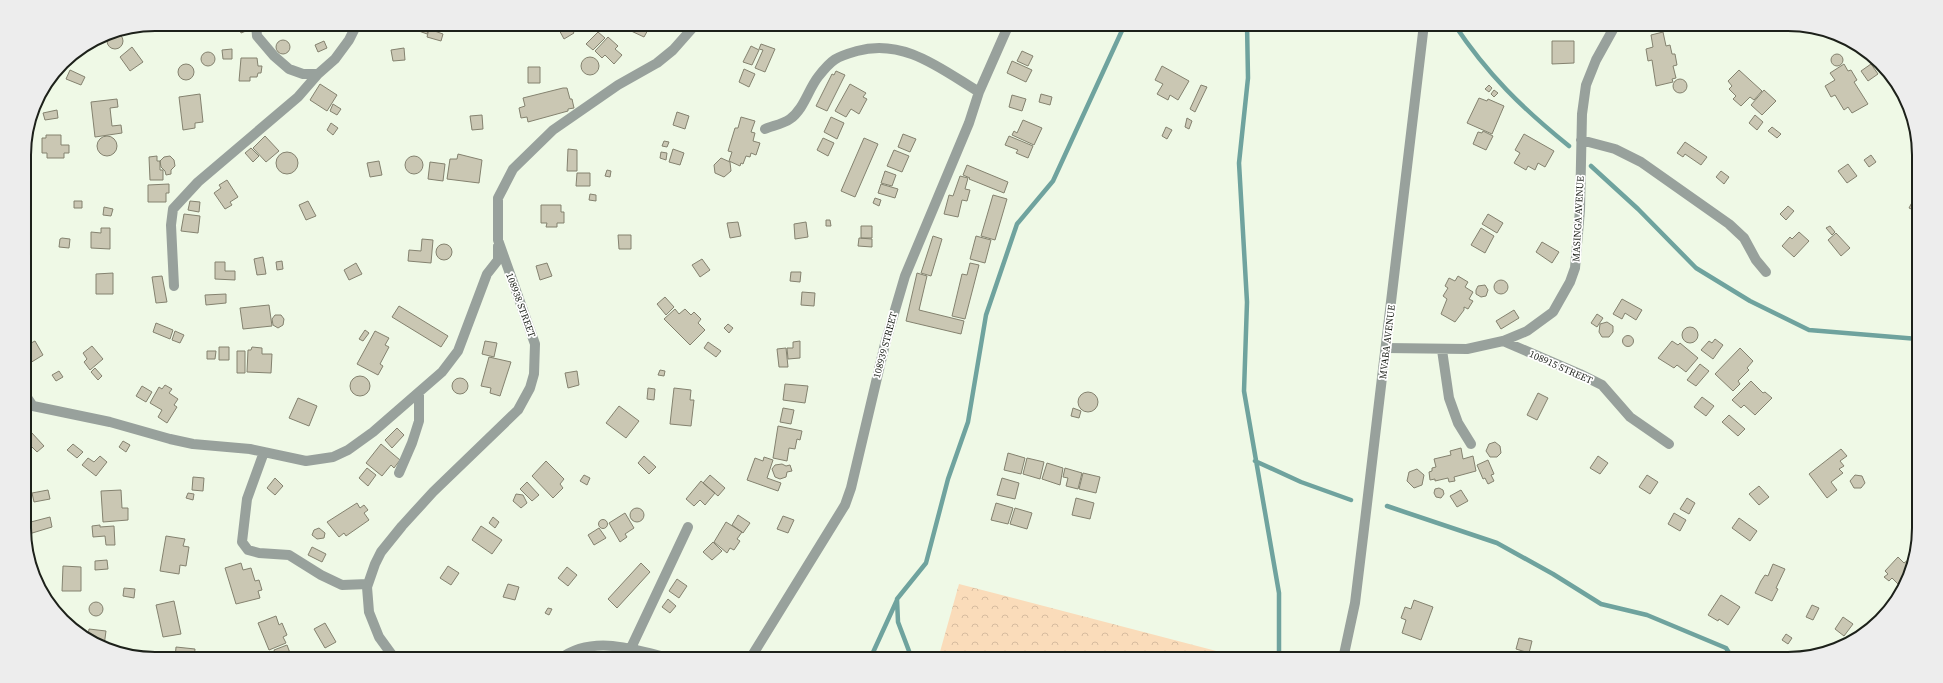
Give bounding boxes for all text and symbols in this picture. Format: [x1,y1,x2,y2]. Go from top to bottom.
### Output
street label: MASINGA AVENUE [1569,176,1587,262]
street label: 108938 STREET [503,271,539,339]
street label: MVABA AVENUE [1376,304,1398,380]
street label: 108939 STREET [870,310,900,380]
street label: 108915 STREET [1527,347,1595,387]

